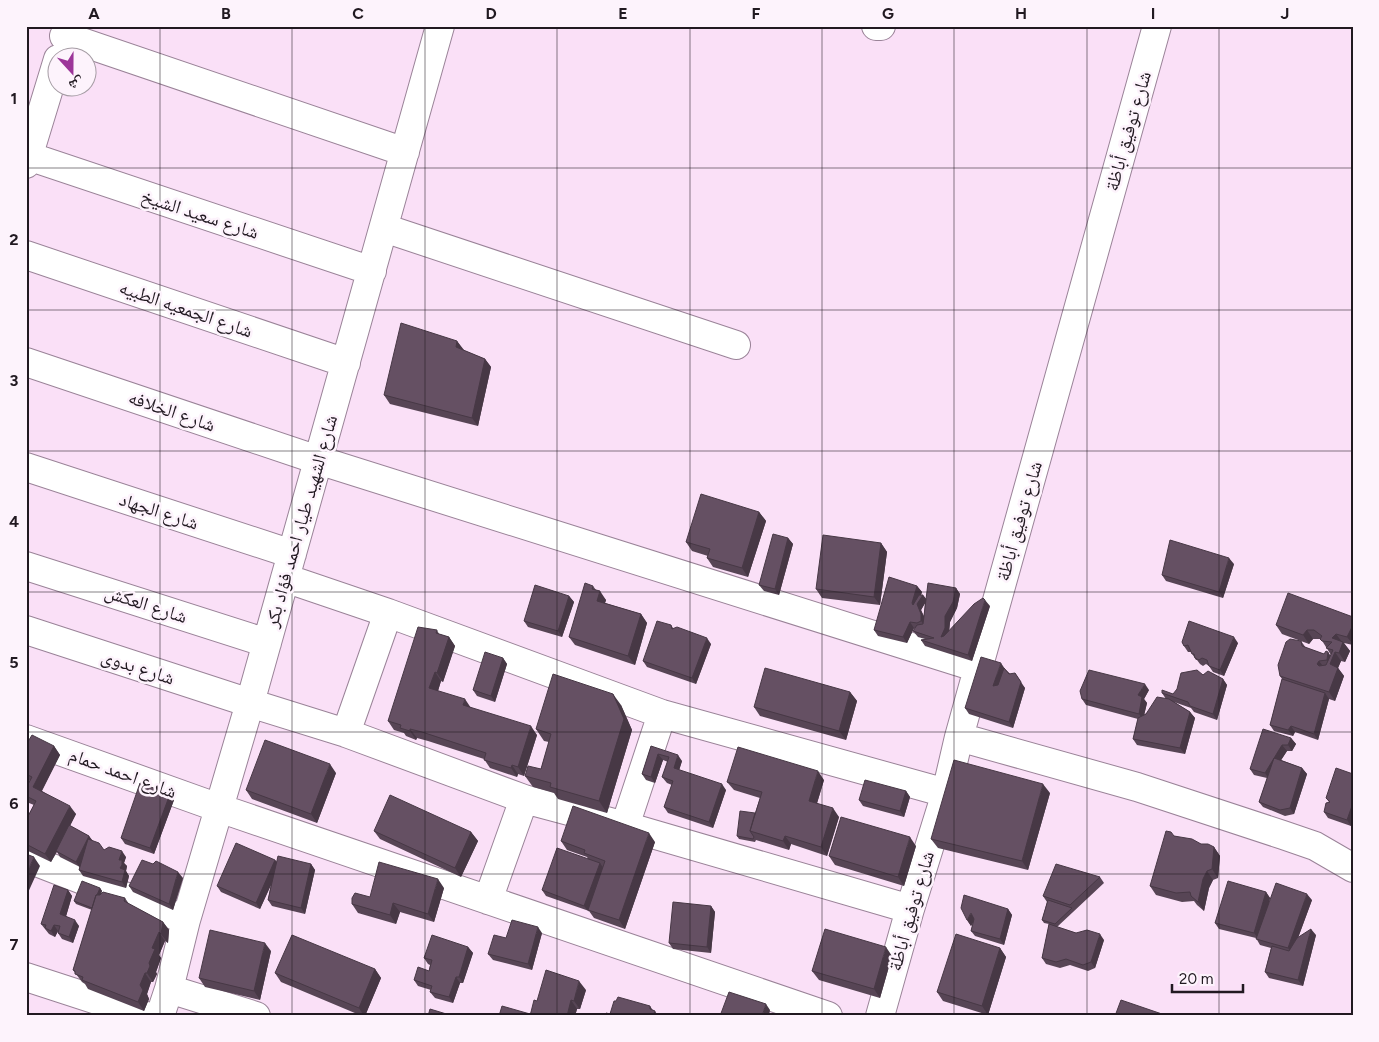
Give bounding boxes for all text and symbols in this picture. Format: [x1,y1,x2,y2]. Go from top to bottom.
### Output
text: A [88,4,100,23]
text: B [221,4,231,23]
text: C [352,4,364,23]
text: D [485,4,497,23]
text: E [618,4,628,23]
text: F [752,4,761,23]
text: G [882,4,894,23]
text: H [1015,4,1027,23]
text: I [1151,4,1155,23]
text: J [1281,4,1289,23]
north arrow [48,48,98,98]
street label: شارع توفيق أباظة [1100,68,1156,194]
text: ش [66,73,86,94]
text: 1 [11,89,17,108]
street label: شارع سعيد الشيخ [138,184,262,245]
text: 2 [9,230,19,249]
street label: شارع الجمعيه الطبيه [116,275,256,343]
text: 3 [10,371,19,390]
street label: شارع الخلافه [126,385,218,437]
street label: شارع الشهيد طيار احمد فؤاد بكر [259,412,342,631]
street label: شارع توفيق أباظة [991,458,1047,584]
street label: شارع الجهاد [116,487,202,535]
text: 4 [9,512,19,531]
street label: شارع العكش [102,580,190,628]
street label: شارع بدوى [98,644,178,690]
text: 5 [9,653,19,672]
street label: شارع احمد حمام [65,743,180,805]
text: 6 [9,794,19,813]
street label: شارع توفيق أباظة [883,848,939,974]
text: 7 [10,935,19,954]
scale bar [1172,962,1243,994]
text: 20 m [1179,970,1213,988]

